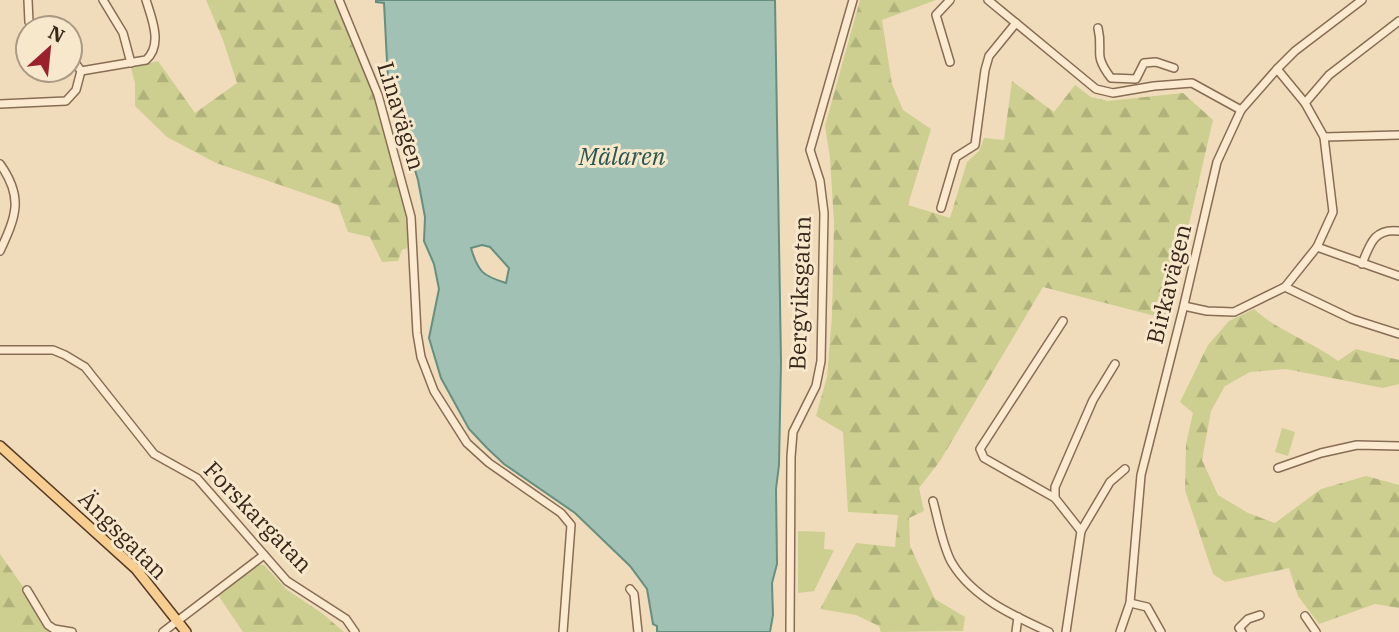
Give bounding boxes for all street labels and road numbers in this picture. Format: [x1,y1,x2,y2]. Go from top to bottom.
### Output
street label: Linavägen [371,58,433,174]
street label: Bergviksgatan [781,215,817,371]
street label: Birkavägen [1139,221,1197,347]
street label: Forskargatan [198,454,320,579]
street label: Ängsgatan [73,483,175,585]

